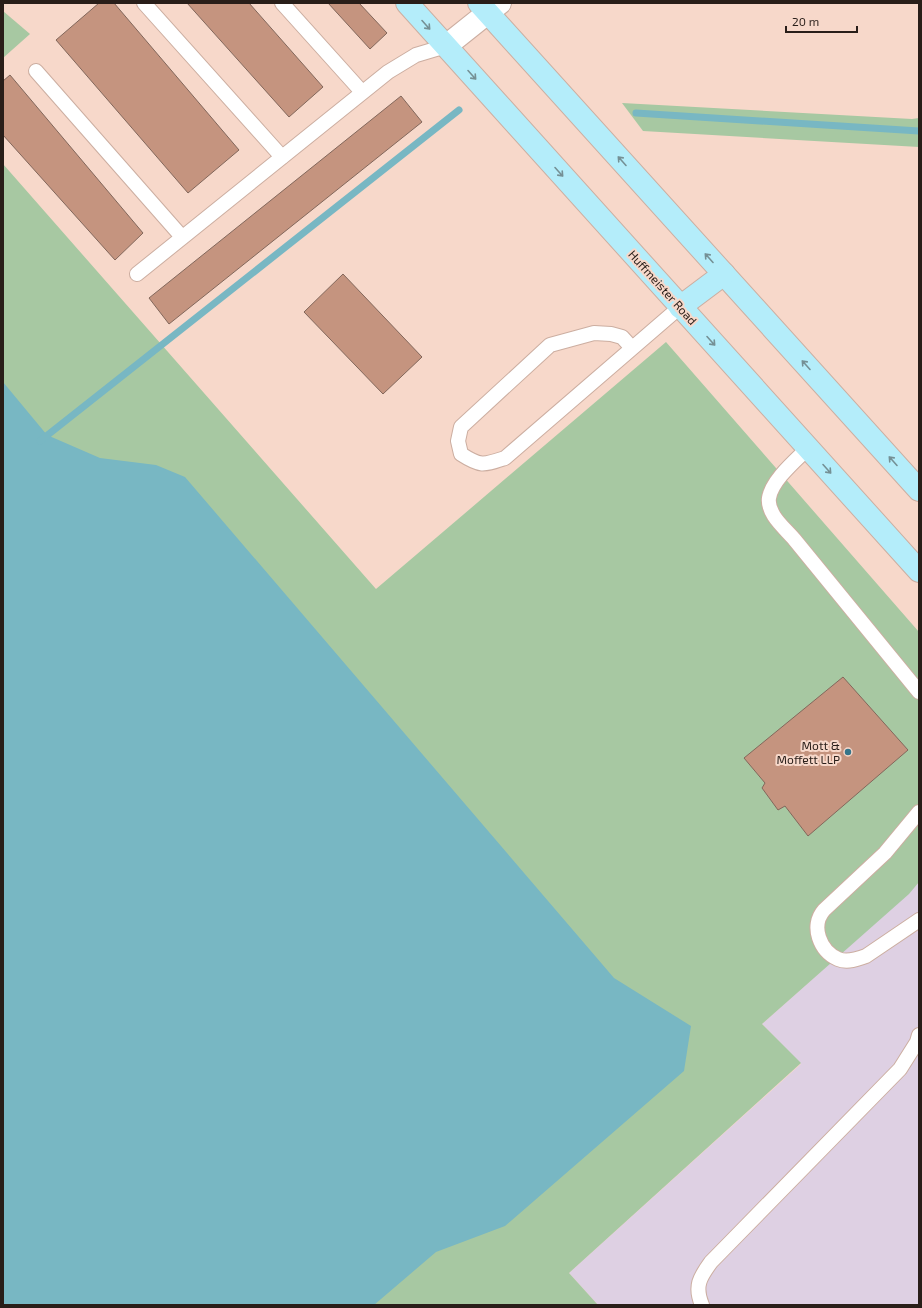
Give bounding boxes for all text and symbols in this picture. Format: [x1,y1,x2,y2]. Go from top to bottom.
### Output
scale bar [786,8,857,34]
text: 20 m [792,14,819,28]
one-way arrow [421,19,430,29]
one-way arrow [467,70,476,80]
one-way arrow [618,156,627,167]
one-way arrow [554,167,563,177]
street label: Huffmeister Road [626,247,700,327]
one-way arrow [705,253,714,263]
one-way arrow [707,336,716,346]
one-way arrow [801,360,810,370]
one-way arrow [889,457,898,467]
one-way arrow [822,463,831,474]
place label: Mott & Moffett LLP [777,738,840,766]
marker: Mott & Moffett LLP [843,747,853,757]

